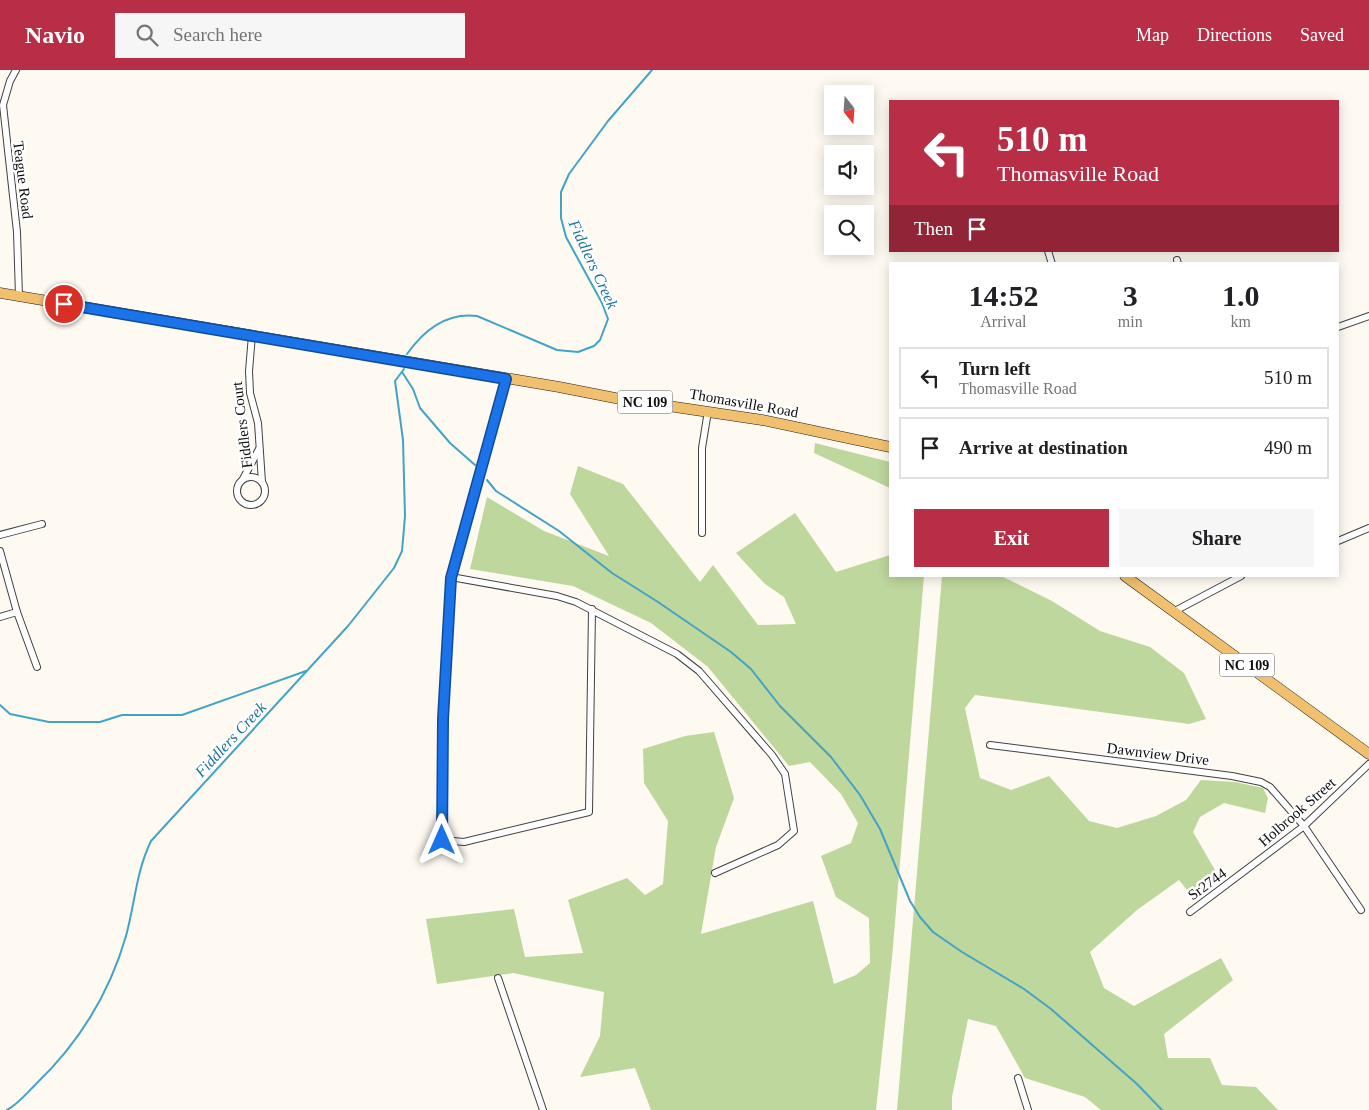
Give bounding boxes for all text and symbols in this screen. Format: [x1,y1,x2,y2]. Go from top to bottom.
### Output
search box [115,13,465,58]
icon: search [133,21,161,49]
text: Navio [25,22,85,48]
text: Search here [173,24,262,45]
text: Map [1136,25,1169,45]
text: Directions [1197,25,1272,45]
text: Saved [1300,25,1344,45]
north arrow [824,85,874,135]
map controls [824,85,874,255]
icon: left [914,120,979,185]
text: 510 m [997,120,1087,159]
street label: Teague Road [10,140,36,220]
button: sound [824,145,874,195]
text: Thomasville Road [997,161,1159,186]
button: search [824,205,874,255]
icon: arrive [963,215,991,243]
water label: Fiddlers Creek [565,216,622,312]
text: Then [914,218,953,239]
text: 14:52 [968,279,1038,312]
text: 3 [1123,279,1138,312]
text: 1.0 [1222,279,1260,312]
pin [43,283,85,325]
icon: arrive [50,290,78,318]
text: Arrival [980,313,1026,330]
text: min [1118,313,1143,330]
text: km [1231,313,1251,330]
text: Turn left [959,358,1031,379]
icon: left [916,364,944,392]
text: 510 m [1264,367,1312,388]
street label: Fiddlers Court [229,380,255,469]
text: Thomasville Road [959,380,1077,397]
street label: Thomasville Road [688,386,800,421]
road number: NC 109 [618,391,672,414]
icon: arrive [916,434,944,462]
text: Arrive at destination [959,437,1128,458]
text: 490 m [1264,437,1312,458]
button: Exit [914,509,1109,567]
button: Share [1119,509,1314,567]
road number: NC 109 [1220,654,1274,676]
water label: Fiddlers Creek [191,698,270,781]
street label: Dawnview Drive [1106,740,1210,768]
street label: Holbrook Street [1255,774,1339,850]
position arrow [415,813,467,865]
street label: Sr2744 [1185,864,1230,903]

